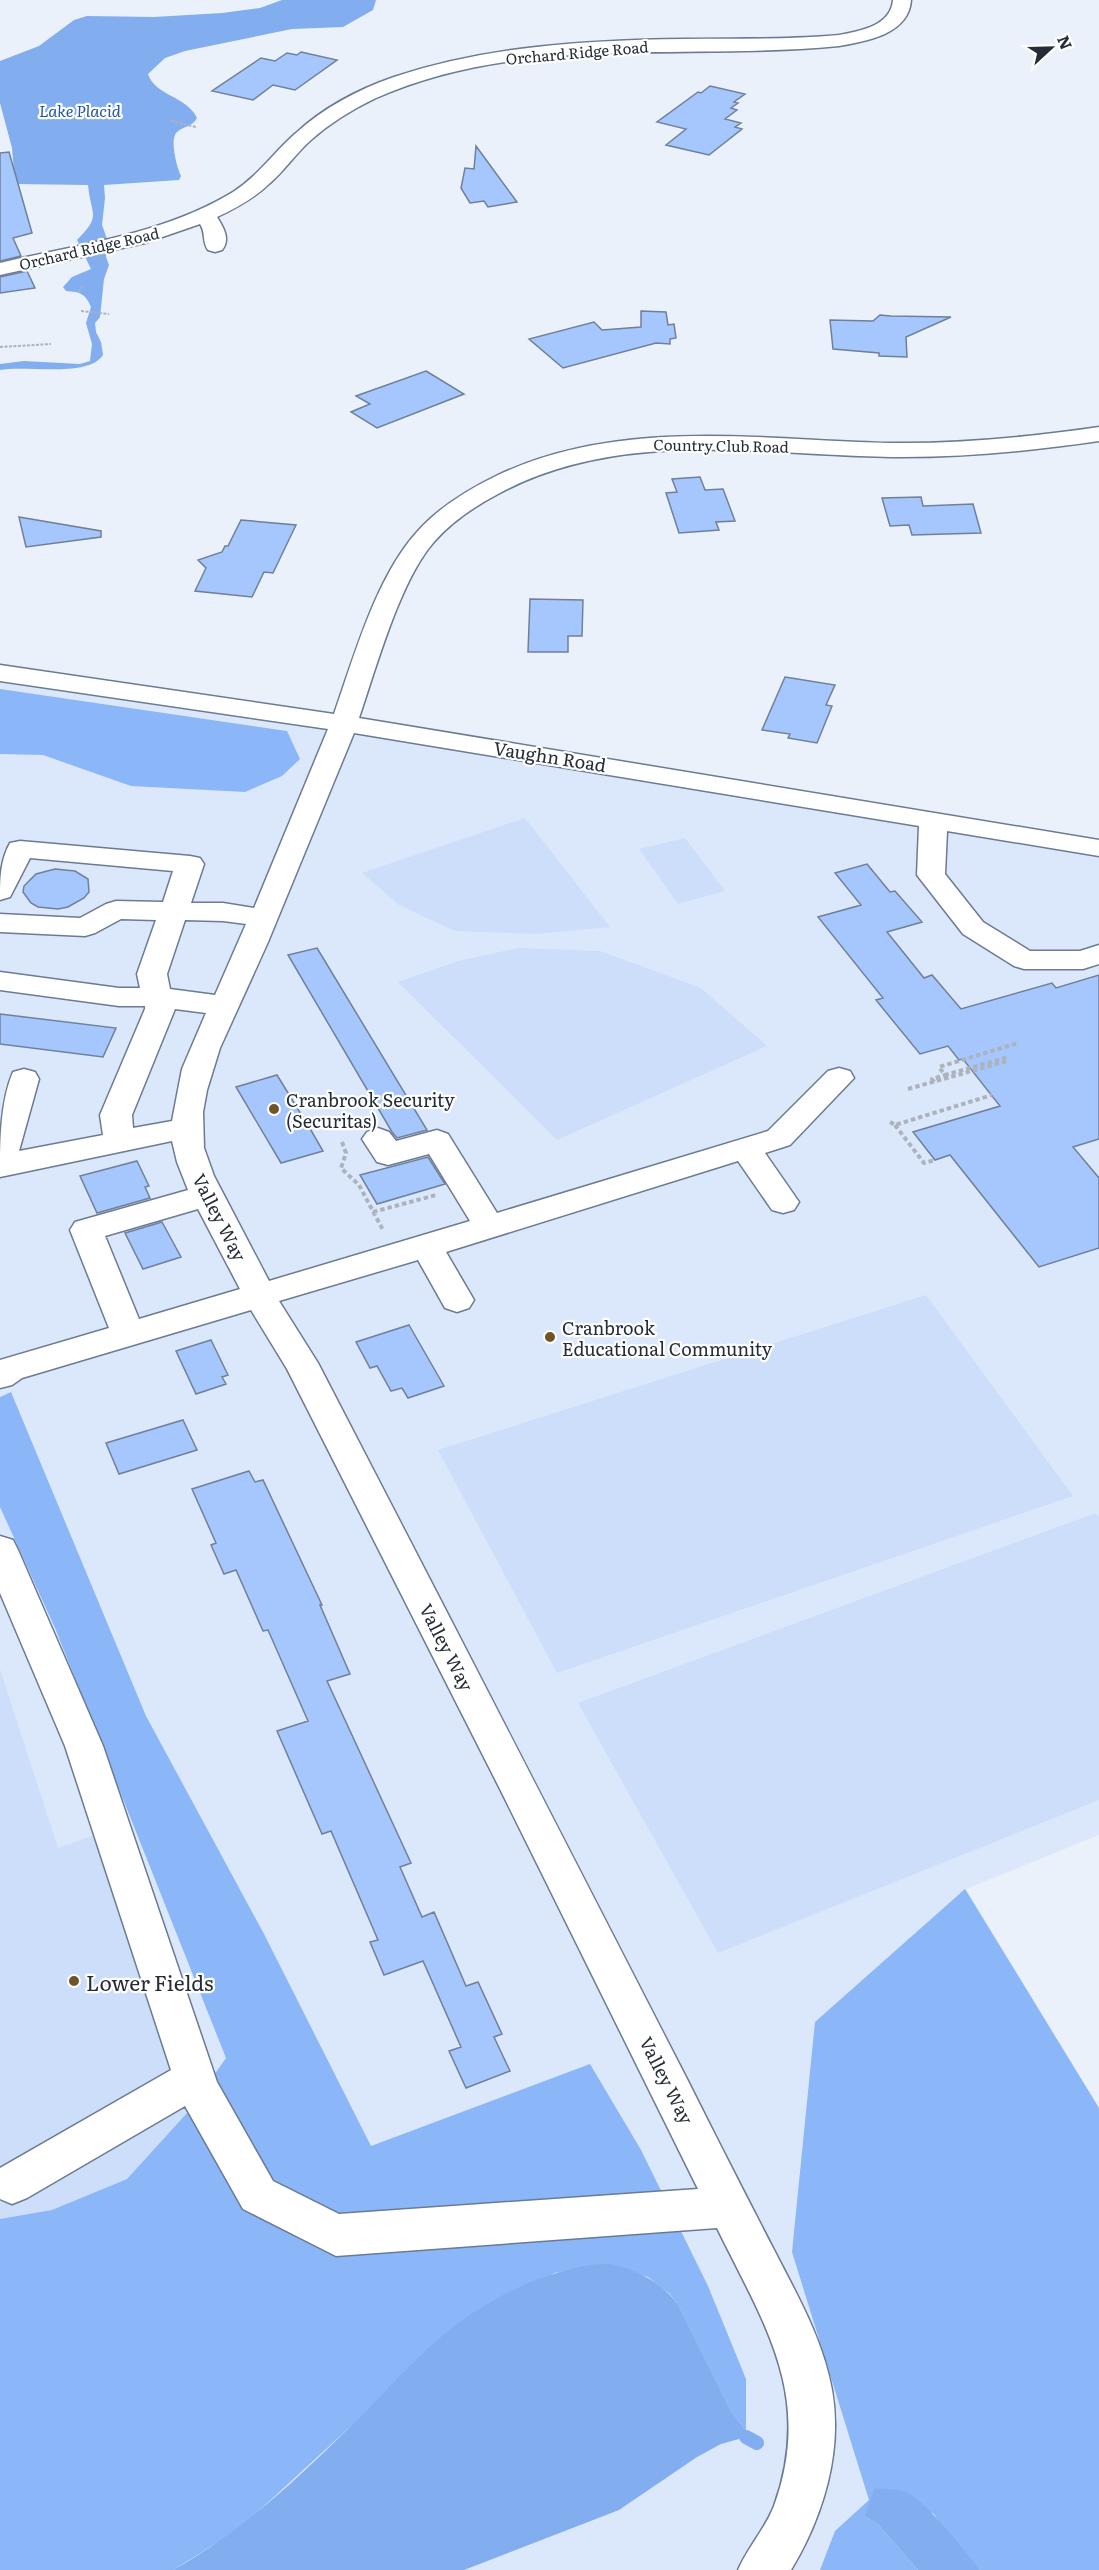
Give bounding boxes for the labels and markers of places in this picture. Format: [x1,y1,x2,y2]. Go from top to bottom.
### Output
place label: Cranbrook Security (Securitas) [286,1086,455,1134]
marker: Cranbrook Security (Securitas) [267,1102,281,1116]
place label: Cranbrook Educational Community [562,1314,773,1362]
marker: Cranbrook Educational Community [543,1330,557,1344]
place label: Lower Fields [86,1966,214,1997]
marker: Lower Fields [67,1974,81,1988]

